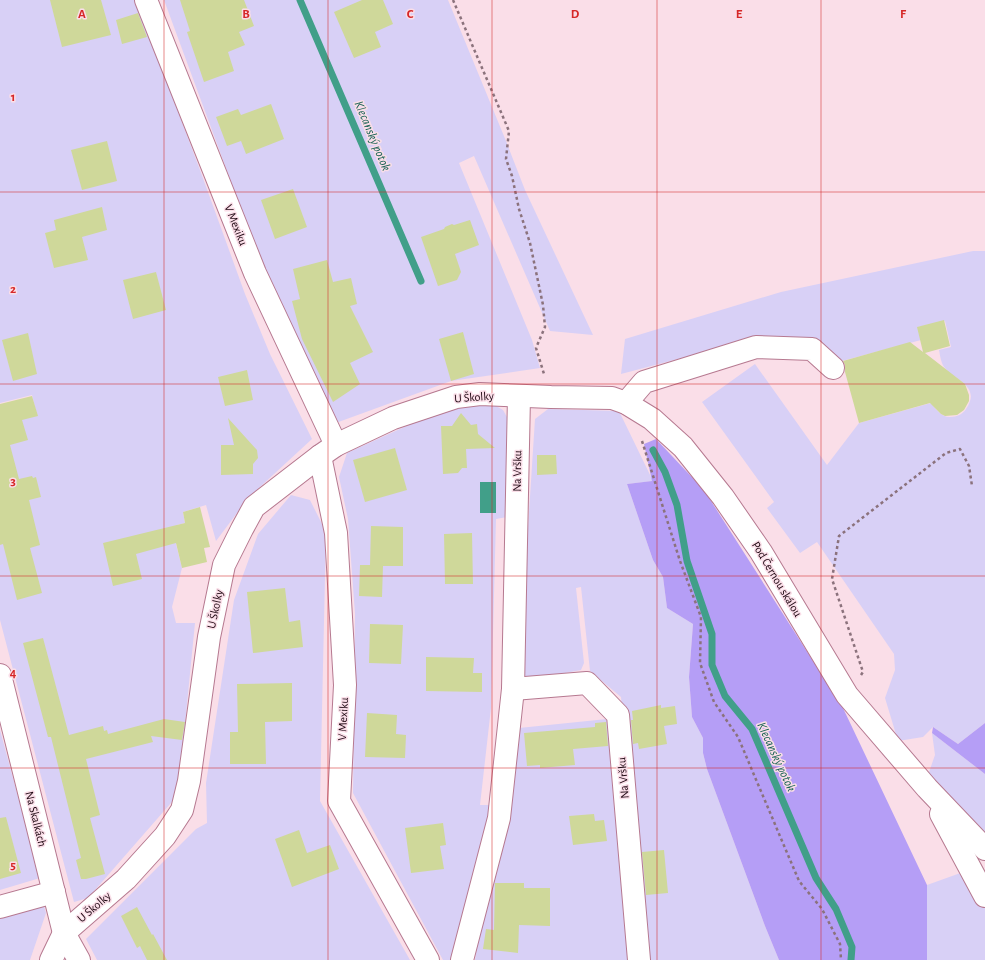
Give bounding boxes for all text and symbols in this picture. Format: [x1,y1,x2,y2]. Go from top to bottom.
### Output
text: A [78,8,86,21]
text: B [242,8,250,21]
text: C [407,8,414,21]
text: D [571,8,580,21]
text: E [736,8,743,21]
text: F [900,8,907,21]
text: 1 [11,91,15,104]
water label: Klecanský potok [351,99,393,173]
street label: V Mexiku [222,203,250,247]
text: 2 [10,283,16,296]
street label: U Školky [454,389,494,405]
street label: Na Vršku [511,450,523,492]
text: 3 [10,475,16,488]
street label: Pod Černou skálou [750,539,805,619]
street label: U Školky [204,588,226,630]
text: 4 [10,667,17,680]
street label: V Mexiku [336,697,350,741]
water label: Klecanský potok [754,720,798,794]
street label: Na Vršku [615,757,631,799]
street label: Na Skalkách [23,790,49,848]
text: 5 [10,859,16,872]
street label: U Školky [74,889,114,925]

